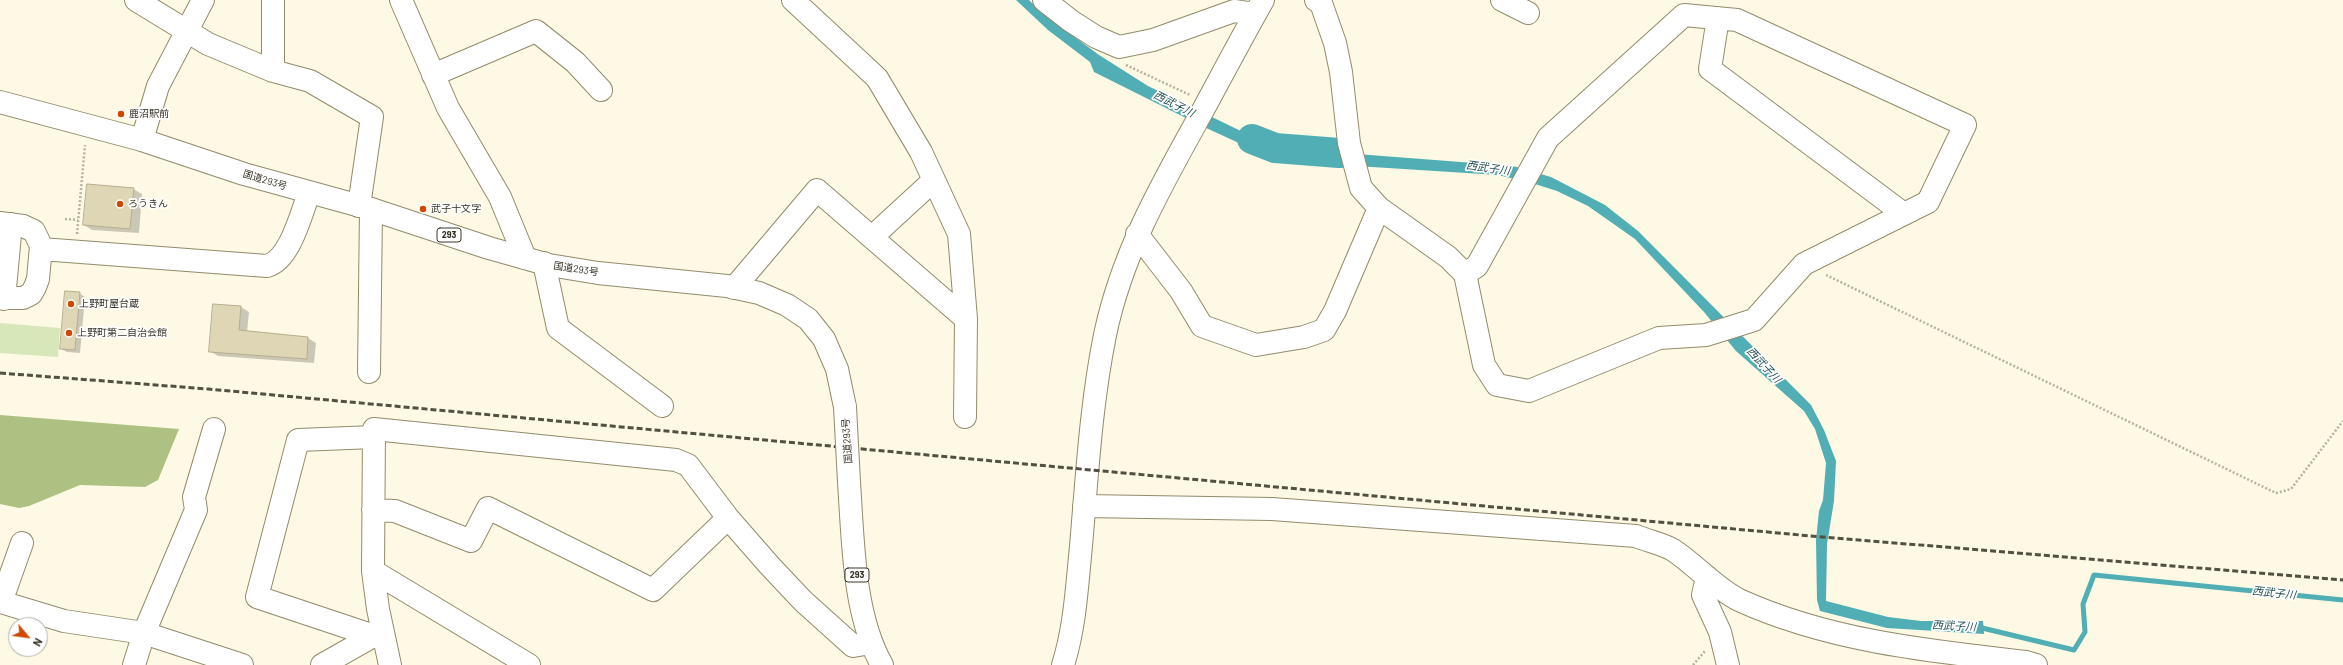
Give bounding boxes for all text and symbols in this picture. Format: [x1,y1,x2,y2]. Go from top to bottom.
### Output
water label: 西武子川 [1151,88,1197,120]
place label: 鹿沼駅前 [129,108,169,120]
marker: 鹿沼駅前 [116,109,126,119]
water label: 西武子川 [1465,158,1511,178]
street label: 国道293号 [241,168,289,192]
place label: ろうきん [128,198,168,210]
marker: ろうきん [115,199,125,209]
place label: 武子十文字 [431,203,481,215]
marker: 武子十文字 [418,204,428,214]
road number: 293 [437,228,461,242]
street label: 国道293号 [552,259,600,279]
place label: 上野町屋台蔵 [79,298,139,310]
marker: 上野町屋台蔵 [66,299,76,309]
place label: 上野町第二自治会館 [77,327,167,339]
marker: 上野町第二自治会館 [64,328,74,338]
water label: 西武子川 [1744,344,1784,386]
street label: 国道293号 [839,418,855,464]
road number: 293 [845,568,869,582]
water label: 西武子川 [2251,584,2297,602]
north arrow [8,617,48,657]
water label: 西武子川 [1932,618,1976,634]
text: N [31,636,46,649]

